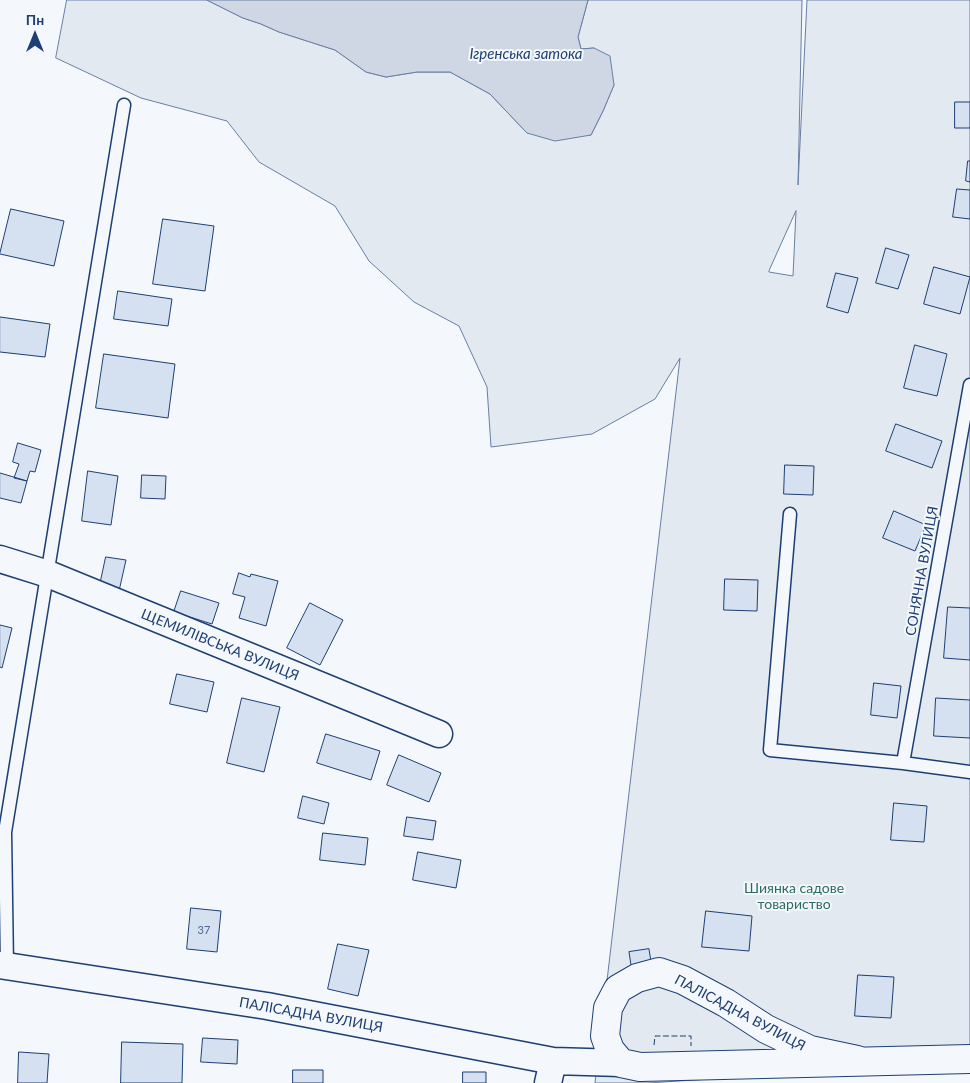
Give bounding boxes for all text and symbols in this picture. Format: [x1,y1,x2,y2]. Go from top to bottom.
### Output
north arrow [10,10,60,60]
text: Пн [26,11,44,28]
water label: Ігренська затока [469,45,583,63]
street label: СОНЯЧНА ВУЛИЦЯ [902,505,942,637]
street label: ЩЕМИЛІВСЬКА ВУЛИЦЯ [139,606,301,684]
park label: Шиянка садове товариство [744,880,844,912]
house number: 37 [198,923,210,937]
street label: ПАЛІСАДНА ВУЛИЦЯ [672,971,808,1055]
street label: ПАЛІСАДНА ВУЛИЦЯ [238,994,384,1036]

